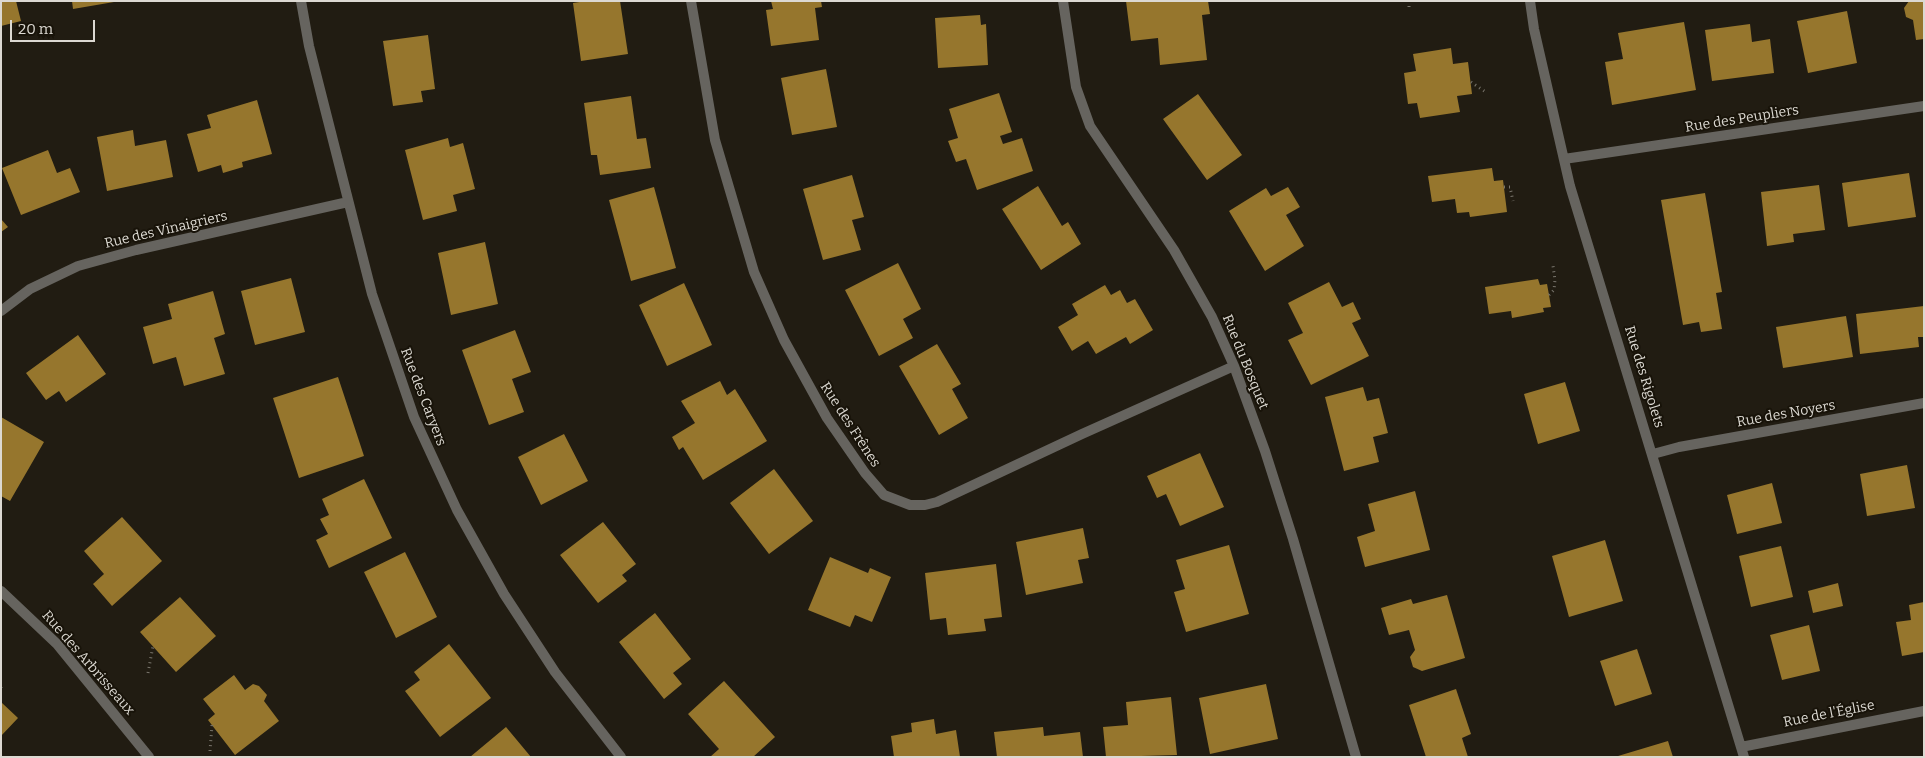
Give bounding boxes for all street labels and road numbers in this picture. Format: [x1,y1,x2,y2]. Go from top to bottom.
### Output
street label: Rue des Peupliers [1684,102,1800,136]
street label: Rue des Vinaigriers [103,208,229,252]
street label: Rue du Bosquet [1218,312,1272,412]
street label: Rue des Rigolets [1621,324,1667,430]
street label: Rue des Caryers [397,346,449,448]
street label: Rue des Frênes [816,379,884,471]
street label: Rue des Noyers [1735,397,1837,431]
street label: Rue des Arbrisseaux [38,608,138,718]
street label: Rue de l'Église [1782,697,1876,731]

